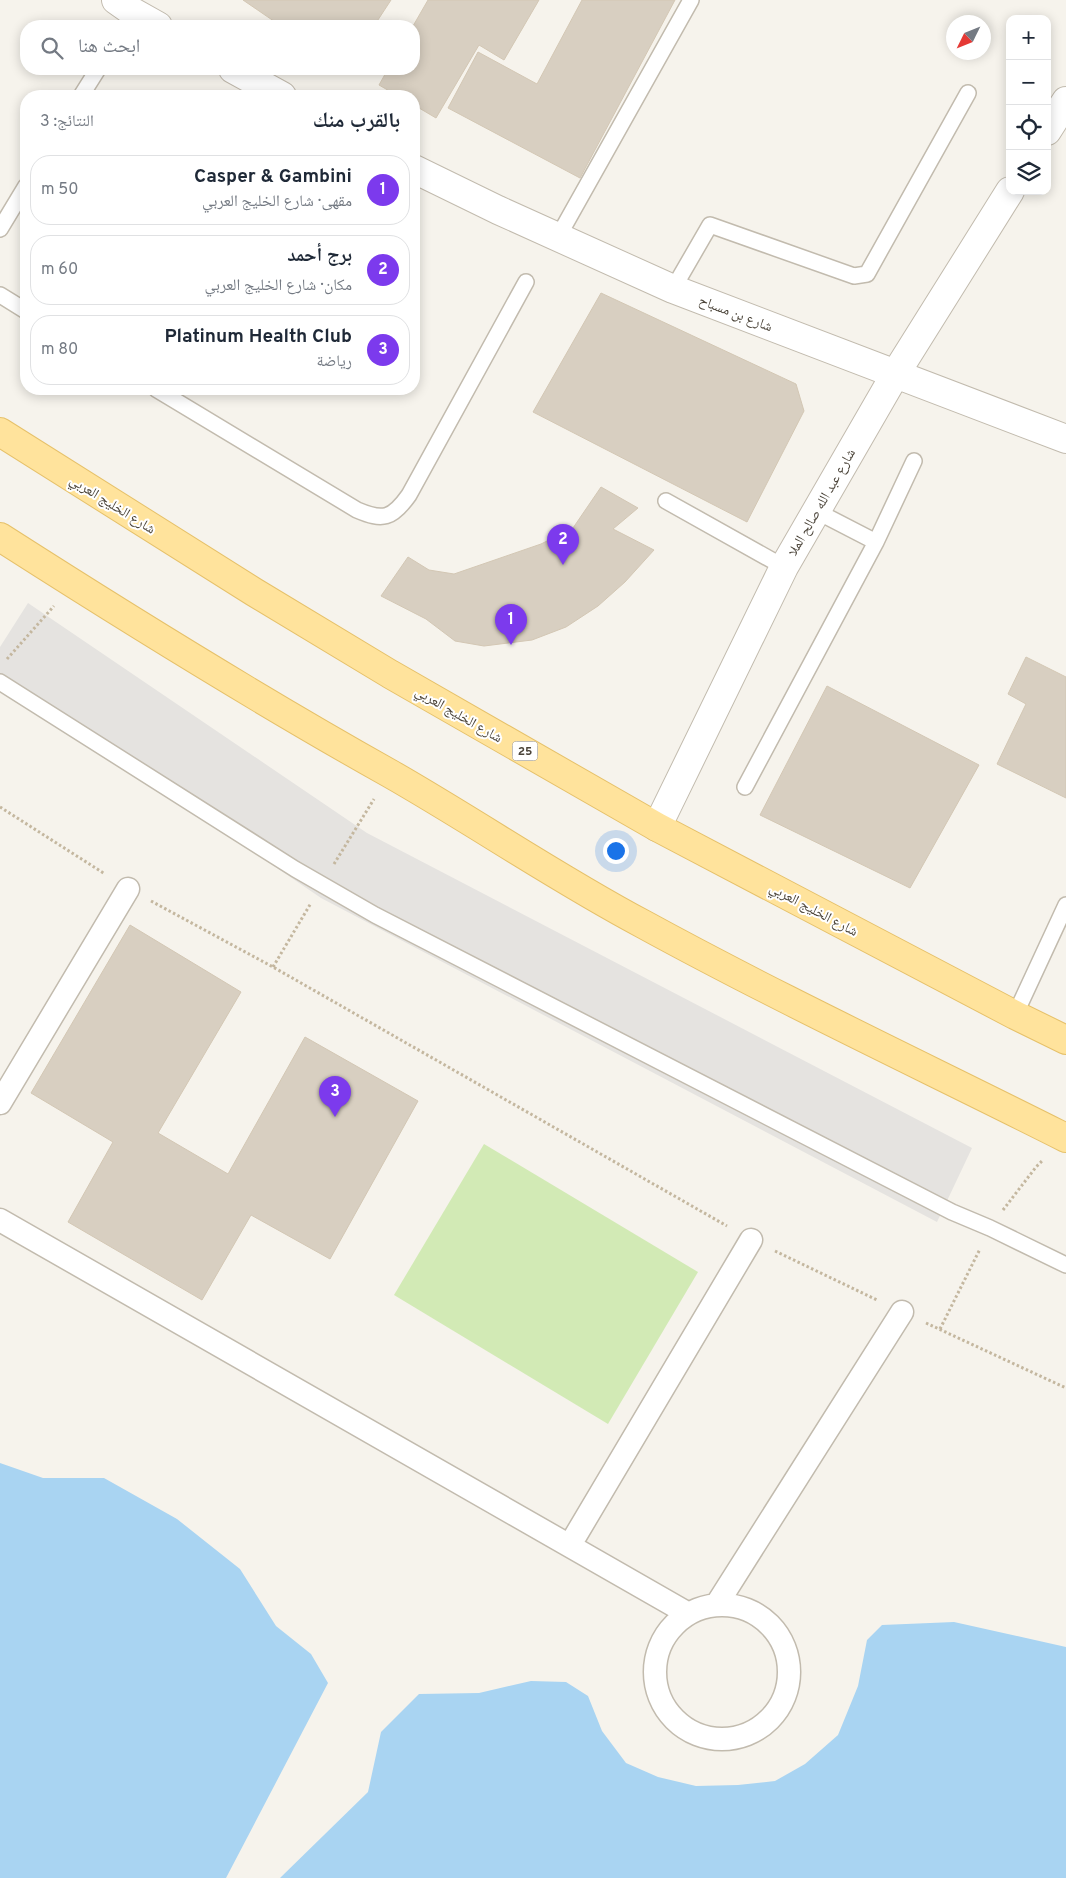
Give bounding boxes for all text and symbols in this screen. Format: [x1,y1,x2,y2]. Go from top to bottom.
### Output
north arrow [946,15,991,60]
map controls [1006,15,1051,195]
button: + [1006,15,1051,60]
search box [20,20,420,75]
icon: search [38,34,66,62]
text: ابحث هنا [78,35,140,59]
button: − [1006,60,1051,105]
button: locate [1006,105,1051,150]
text: بالقرب منك [313,108,400,135]
text: النتائج: 3 [40,112,94,132]
button: layers [1006,150,1051,195]
text: Casper & Gambini [194,165,352,189]
text: 50 m [41,180,79,200]
text: 1 [380,180,386,200]
text: مقهى · شارع الخليج العربي [202,192,352,212]
text: برج أحمد [287,244,352,268]
text: 60 m [41,260,78,280]
text: 2 [378,260,388,280]
text: مكان · شارع الخليج العربي [205,276,352,296]
street label: شارع بن مسباح [696,293,775,336]
text: Platinum Health Club [164,325,352,349]
text: 80 m [41,340,78,360]
text: 3 [378,340,388,360]
text: رياضة [316,352,352,372]
street label: شارع عبد الله صالح الملا [785,446,860,559]
street label: شارع الخليج العربي [65,472,158,540]
pin: 2 [547,524,579,565]
pin: 1 [495,604,527,645]
street label: شارع الخليج العربي [411,683,505,748]
road number: 25 [512,741,538,760]
your location [603,838,629,864]
street label: شارع الخليج العربي [765,880,860,942]
pin: 3 [319,1076,351,1117]

